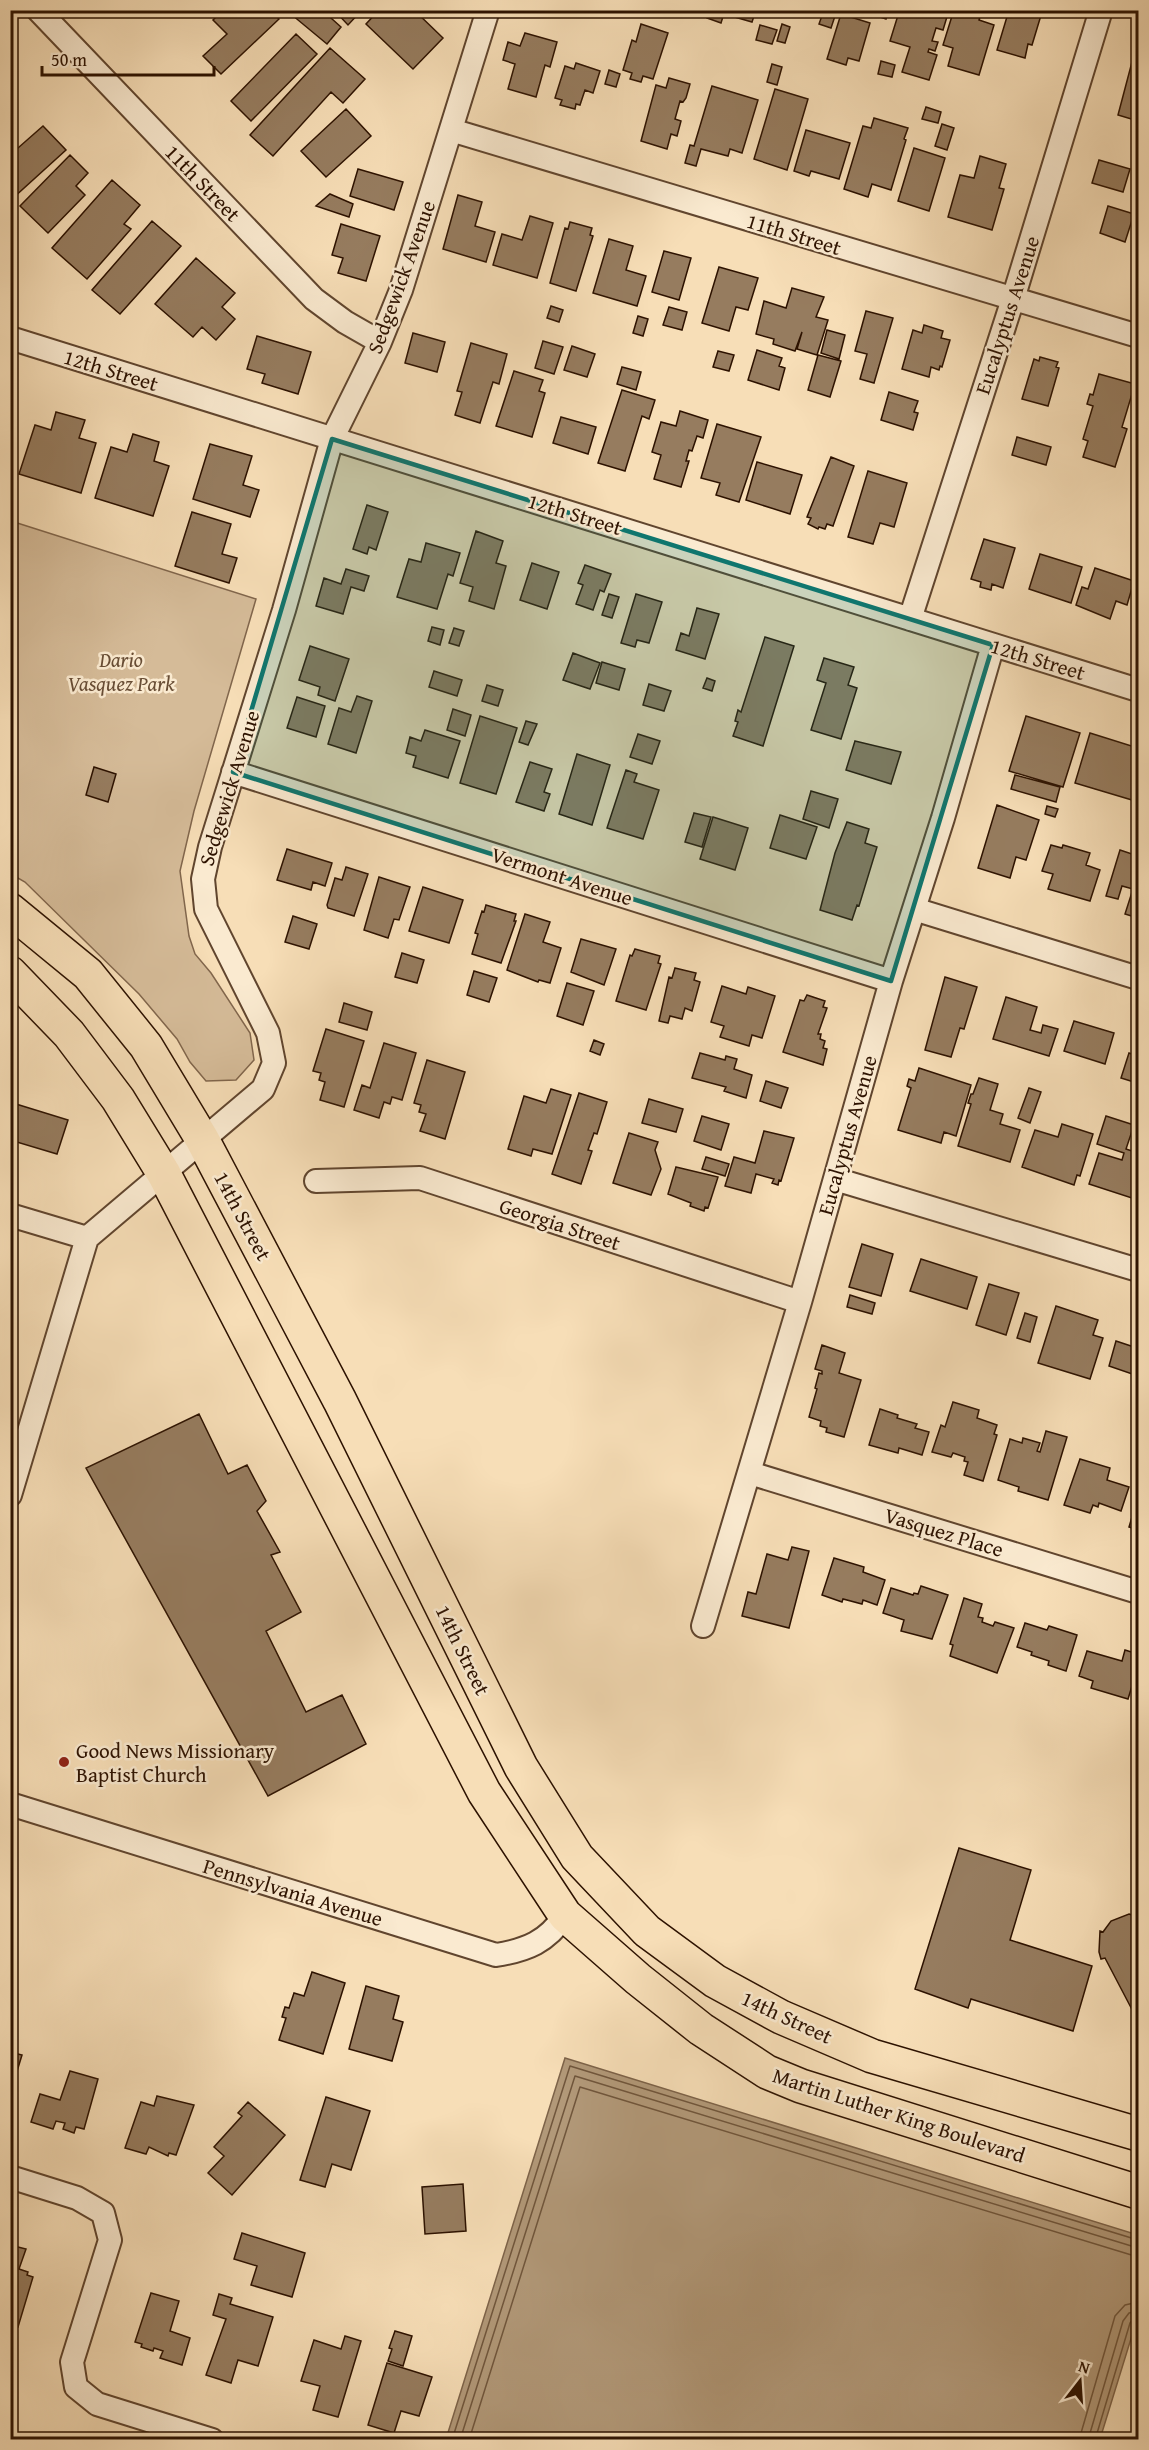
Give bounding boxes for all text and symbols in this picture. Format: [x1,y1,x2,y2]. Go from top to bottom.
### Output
scale bar [42,39,214,77]
text: 50 m [51,46,87,73]
street label: 11th Street [158,137,248,229]
street label: Sedgewick Avenue [359,196,443,358]
street label: 11th Street [743,205,846,263]
street label: Eucalyptus Avenue [967,232,1047,398]
street label: 12th Street [60,341,163,399]
street label: 12th Street [524,485,627,543]
street label: 12th Street [987,630,1090,688]
park label: Dario Vasquez Park [67,644,175,699]
street label: Sedgewick Avenue [191,706,267,870]
street label: Vermont Avenue [487,839,637,914]
street label: Eucalyptus Avenue [809,1051,885,1219]
street label: 14th Street [207,1166,280,1267]
street label: Georgia Street [495,1190,625,1258]
street label: Vasquez Place [881,1499,1008,1565]
street label: 14th Street [428,1600,498,1701]
place label: Good News Missionary Baptist Church [76,1735,275,1790]
marker: Good News Missionary Baptist Church [57,1755,71,1769]
street label: Pennsylvania Avenue [199,1850,387,1934]
street label: 14th Street [736,1982,838,2052]
street label: Martin Luther King Boulevard [769,2059,1030,2171]
north arrow [1050,2351,1110,2411]
text: N [1076,2354,1093,2380]

